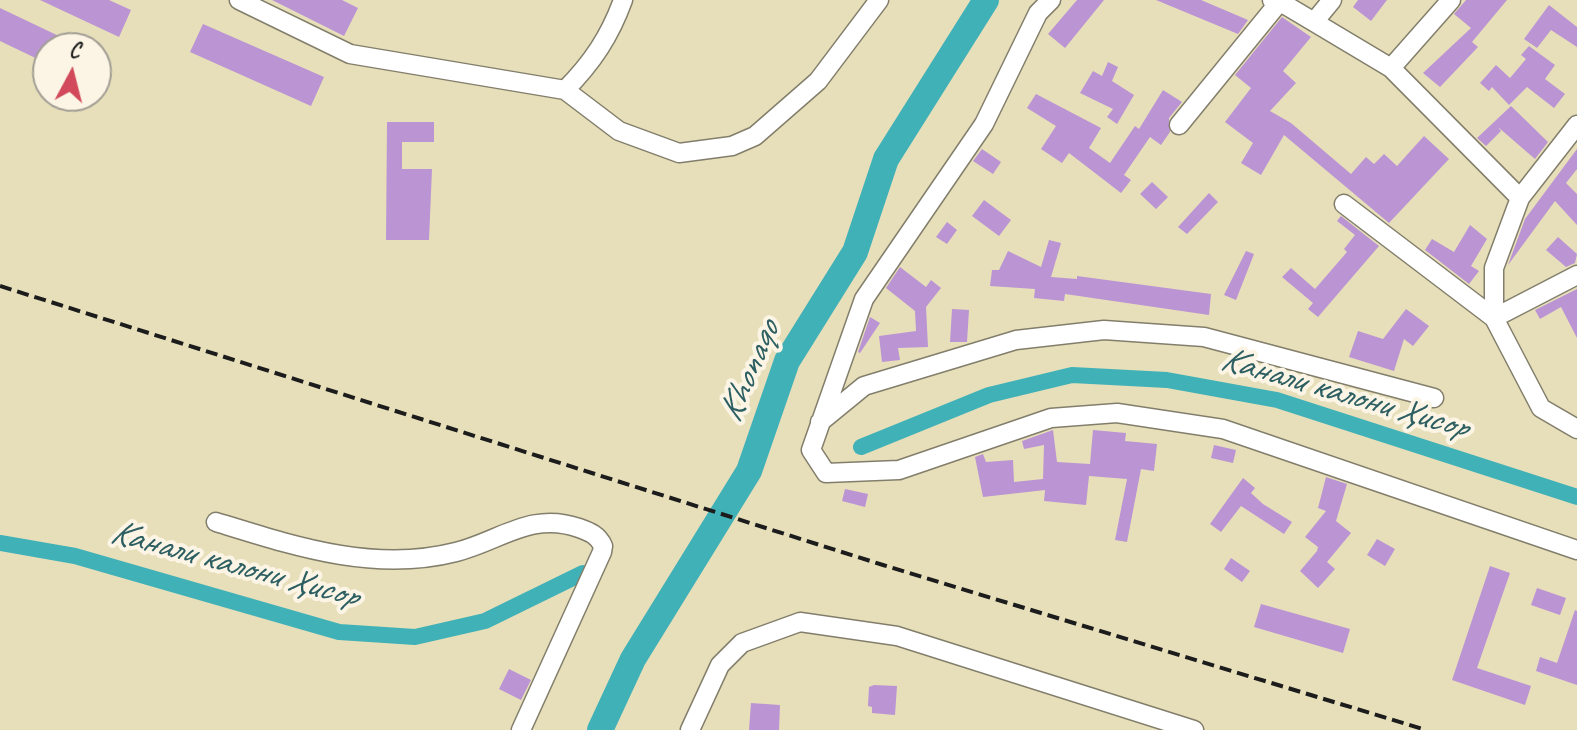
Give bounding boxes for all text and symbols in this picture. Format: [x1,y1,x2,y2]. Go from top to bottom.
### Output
north arrow [32,32,112,112]
text: С [68,36,82,65]
water label: Khonaqo [710,315,790,429]
water label: Канали калони Ҳисор [1216,338,1472,450]
water label: Канали калони Ҳисор [106,511,362,619]

